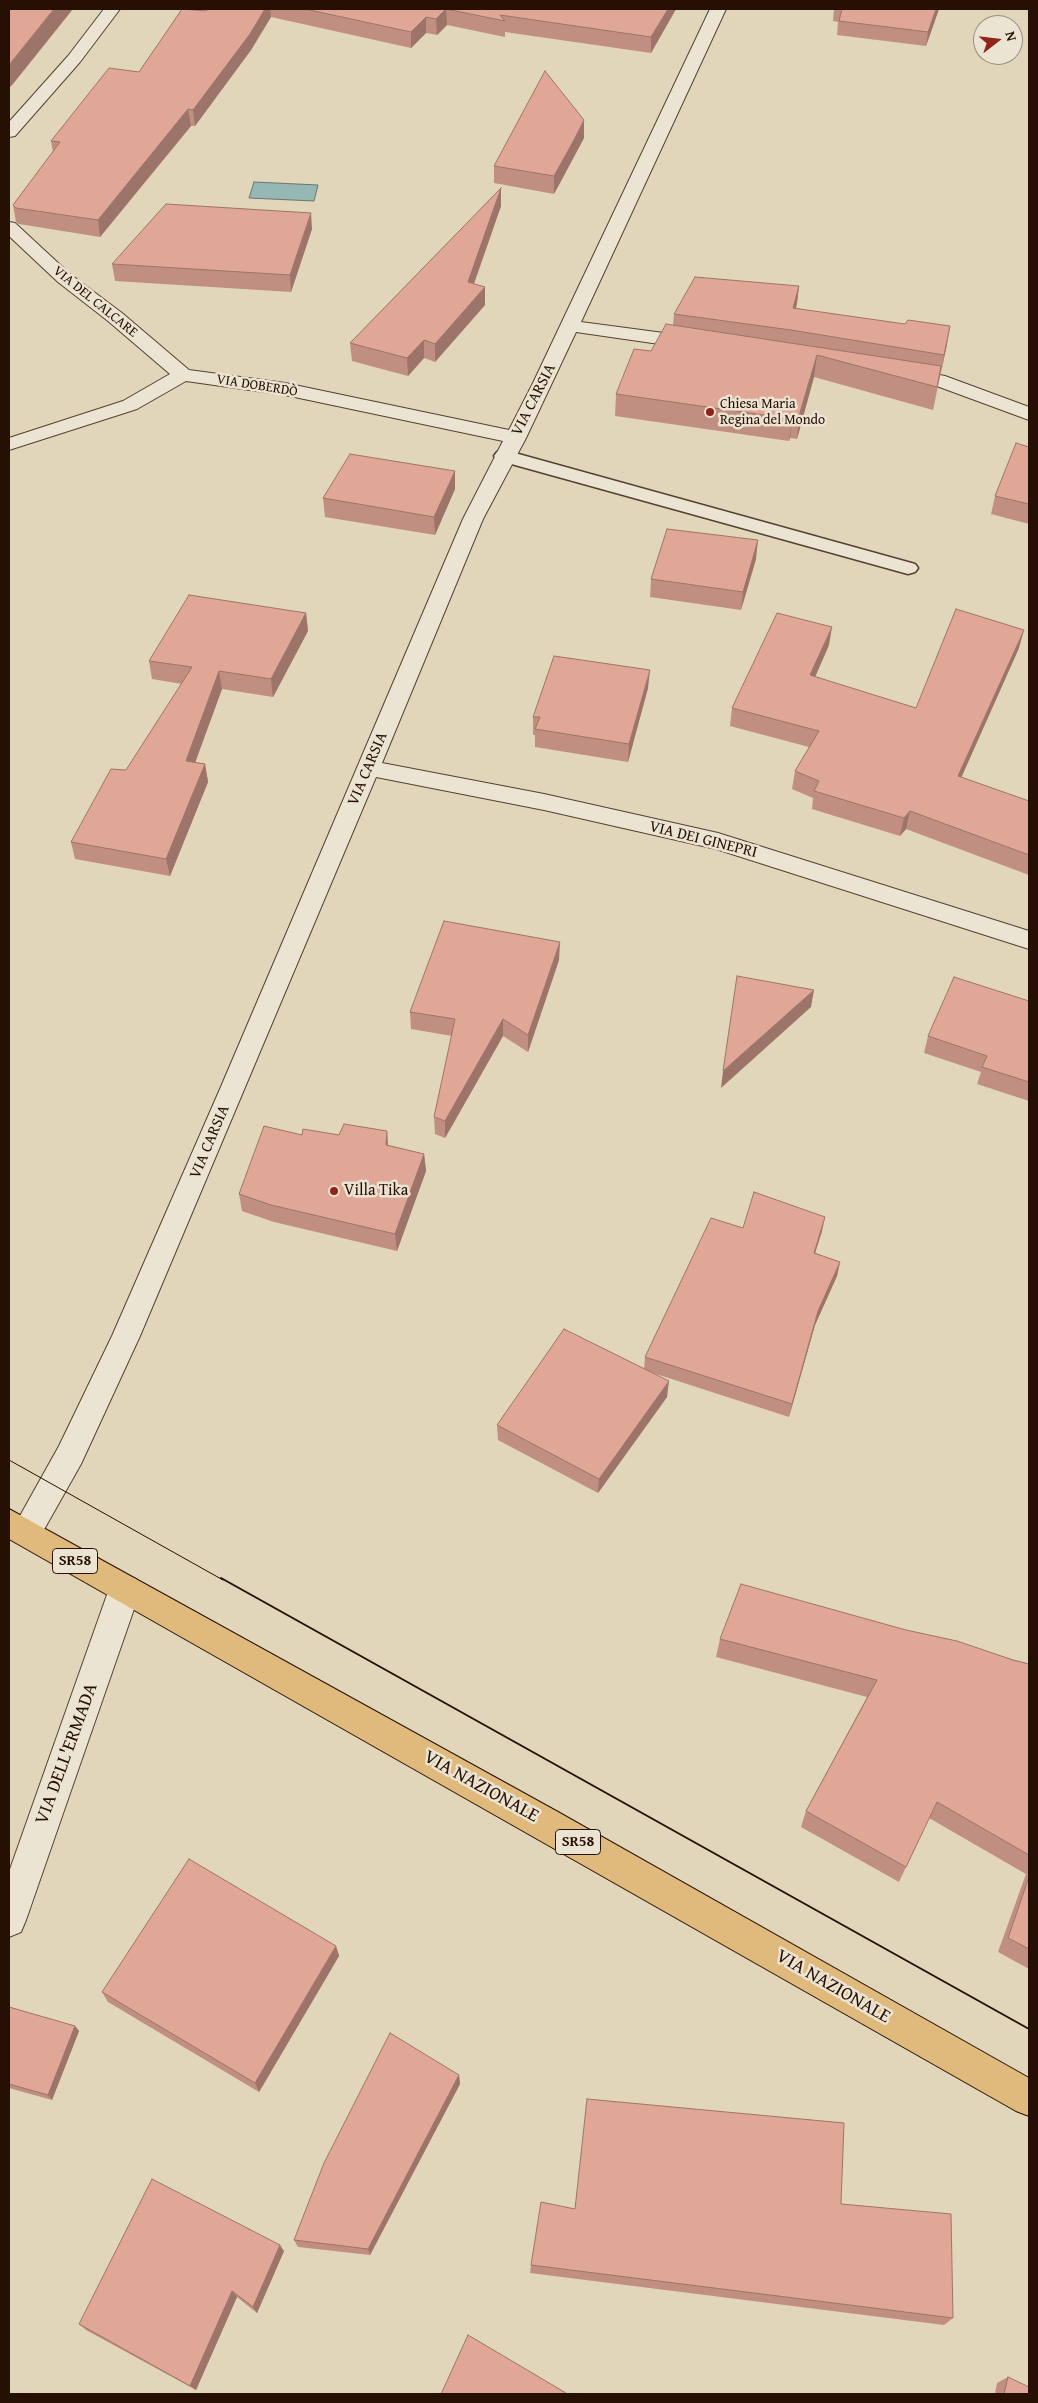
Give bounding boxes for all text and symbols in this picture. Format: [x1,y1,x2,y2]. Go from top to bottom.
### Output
north arrow [973,15,1023,65]
text: N [1001,29,1022,43]
street label: VIA DEL CALCARE [49,263,141,341]
street label: VIA CARSIA [508,361,560,439]
street label: VIA DOBERDÒ [215,371,299,401]
place label: Chiesa Maria Regina del Mondo [720,396,825,428]
marker: Chiesa Maria Regina del Mondo [704,406,716,418]
street label: VIA CARSIA [344,729,392,809]
street label: VIA DEI GINEPRI [647,817,759,863]
street label: VIA CARSIA [186,1102,234,1182]
place label: Villa Tika [344,1181,408,1201]
marker: Villa Tika [328,1185,340,1197]
road number: SR58 [52,1548,98,1574]
street label: VIA DELL'ERMADA [31,1680,103,1828]
street label: VIA NAZIONALE [419,1746,543,1828]
road number: SR58 [556,1830,600,1854]
street label: VIA NAZIONALE [772,1945,894,2029]

